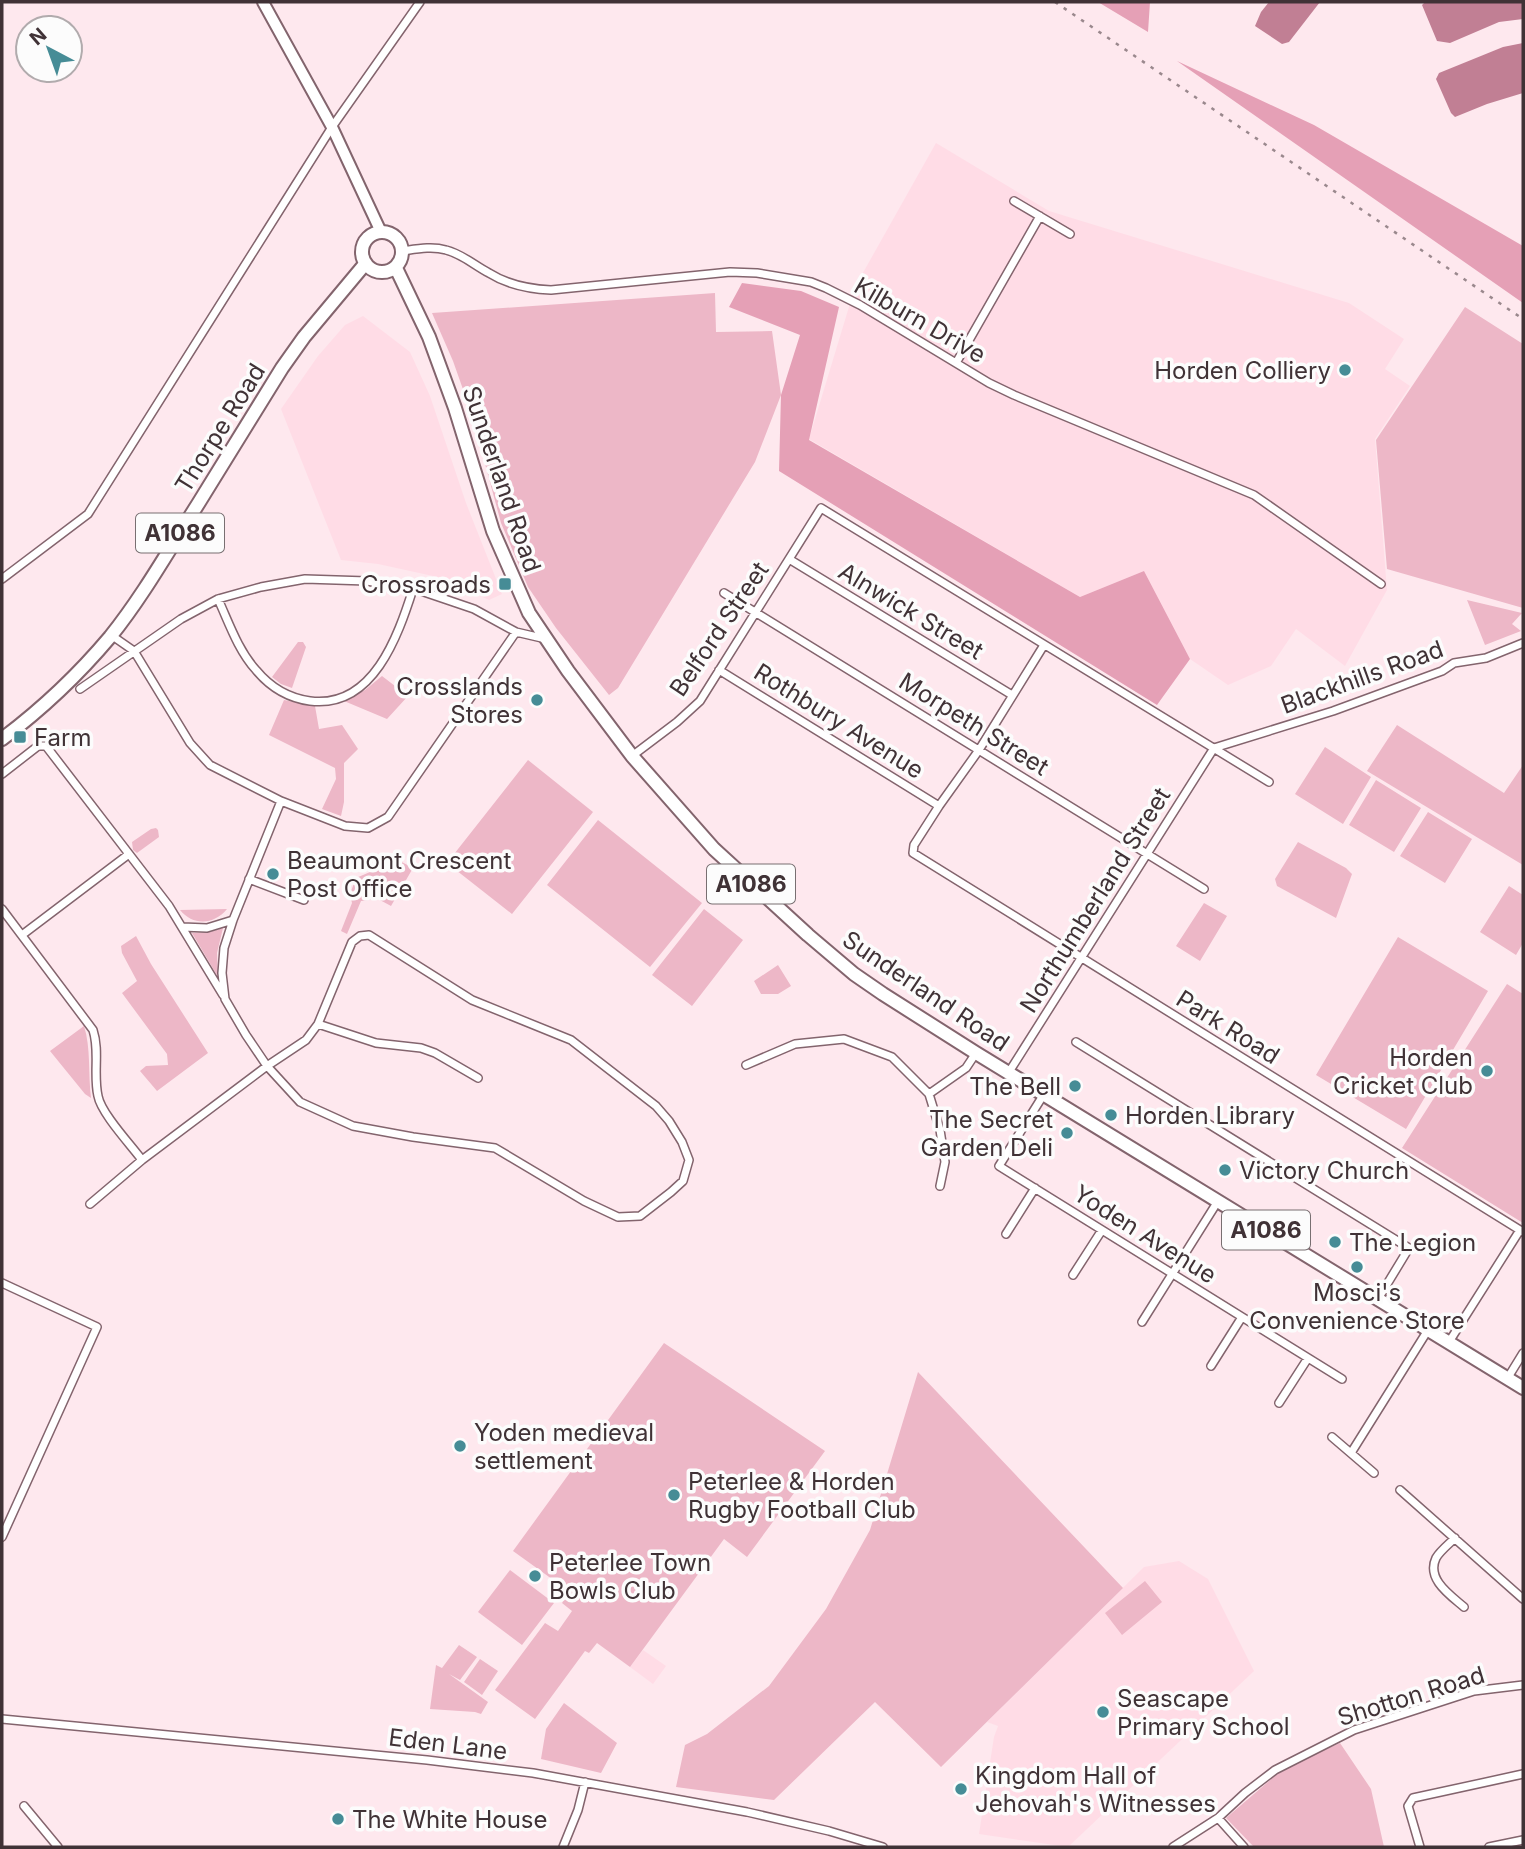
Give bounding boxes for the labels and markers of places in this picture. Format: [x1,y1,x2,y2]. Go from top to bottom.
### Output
place label: Horden Colliery [1154,356,1331,385]
marker: Horden Colliery [1337,362,1353,378]
place label: Crossroads [361,570,491,599]
marker: Crossroads [497,576,513,592]
place label: Crosslands Stores [396,672,523,729]
marker: Crosslands Stores [529,692,545,708]
place label: Farm [34,723,92,752]
marker: Farm [12,729,28,745]
place label: Beaumont Crescent Post Office [287,846,512,903]
marker: Beaumont Crescent Post Office [265,866,281,882]
place label: Horden Cricket Club [1333,1043,1473,1100]
marker: Horden Cricket Club [1479,1063,1495,1079]
place label: The Bell [969,1072,1061,1101]
marker: The Bell [1067,1078,1083,1094]
place label: Horden Library [1125,1101,1295,1130]
place label: The Secret Garden Deli [920,1105,1053,1162]
marker: Horden Library [1103,1107,1119,1123]
marker: The Secret Garden Deli [1059,1125,1075,1141]
place label: Victory Church [1239,1156,1409,1185]
marker: Victory Church [1217,1162,1233,1178]
place label: The Legion [1349,1228,1476,1257]
marker: The Legion [1327,1234,1343,1250]
marker: Mosci's Convenience Store [1349,1259,1365,1275]
place label: Mosci's Convenience Store [1249,1278,1465,1335]
place label: Yoden medieval settlement [474,1418,654,1475]
marker: Yoden medieval settlement [452,1438,468,1454]
place label: Peterlee & Horden Rugby Football Club [688,1467,916,1524]
marker: Peterlee & Horden Rugby Football Club [666,1487,682,1503]
place label: Peterlee Town Bowls Club [549,1548,711,1605]
marker: Peterlee Town Bowls Club [527,1568,543,1584]
place label: Seascape Primary School [1117,1684,1290,1741]
marker: Seascape Primary School [1095,1704,1111,1720]
place label: Kingdom Hall of Jehovah's Witnesses [975,1761,1216,1818]
marker: Kingdom Hall of Jehovah's Witnesses [953,1781,969,1797]
place label: The White House [352,1805,548,1834]
marker: The White House [330,1811,346,1827]

